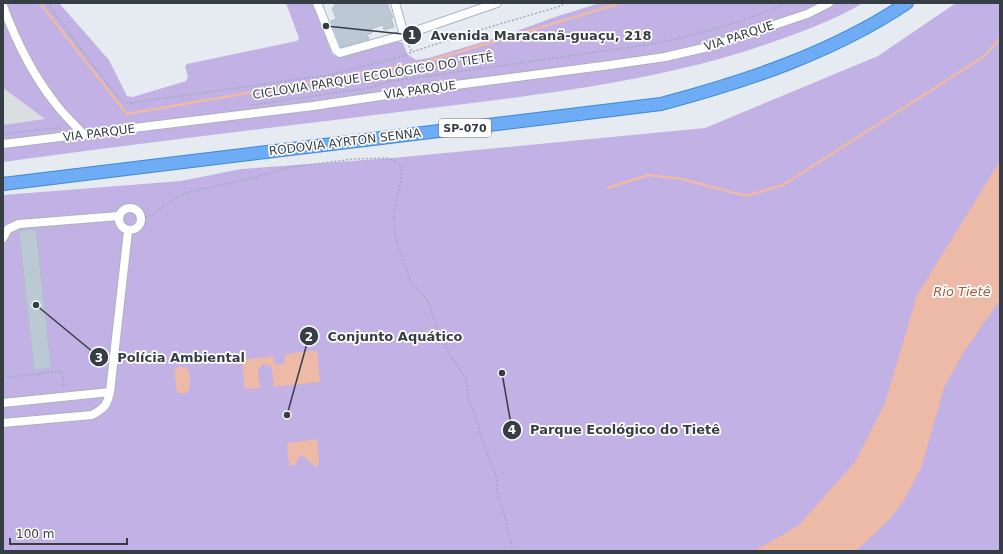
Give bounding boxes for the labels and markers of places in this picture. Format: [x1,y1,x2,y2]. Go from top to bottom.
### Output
callout: Avenida Maracanã-guaçu, 218 [402,23,659,48]
callout: Conjunto Aquático [299,324,471,349]
callout: Polícia Ambiental [89,345,252,370]
callout: Parque Ecológico do Tietê [502,417,728,442]

